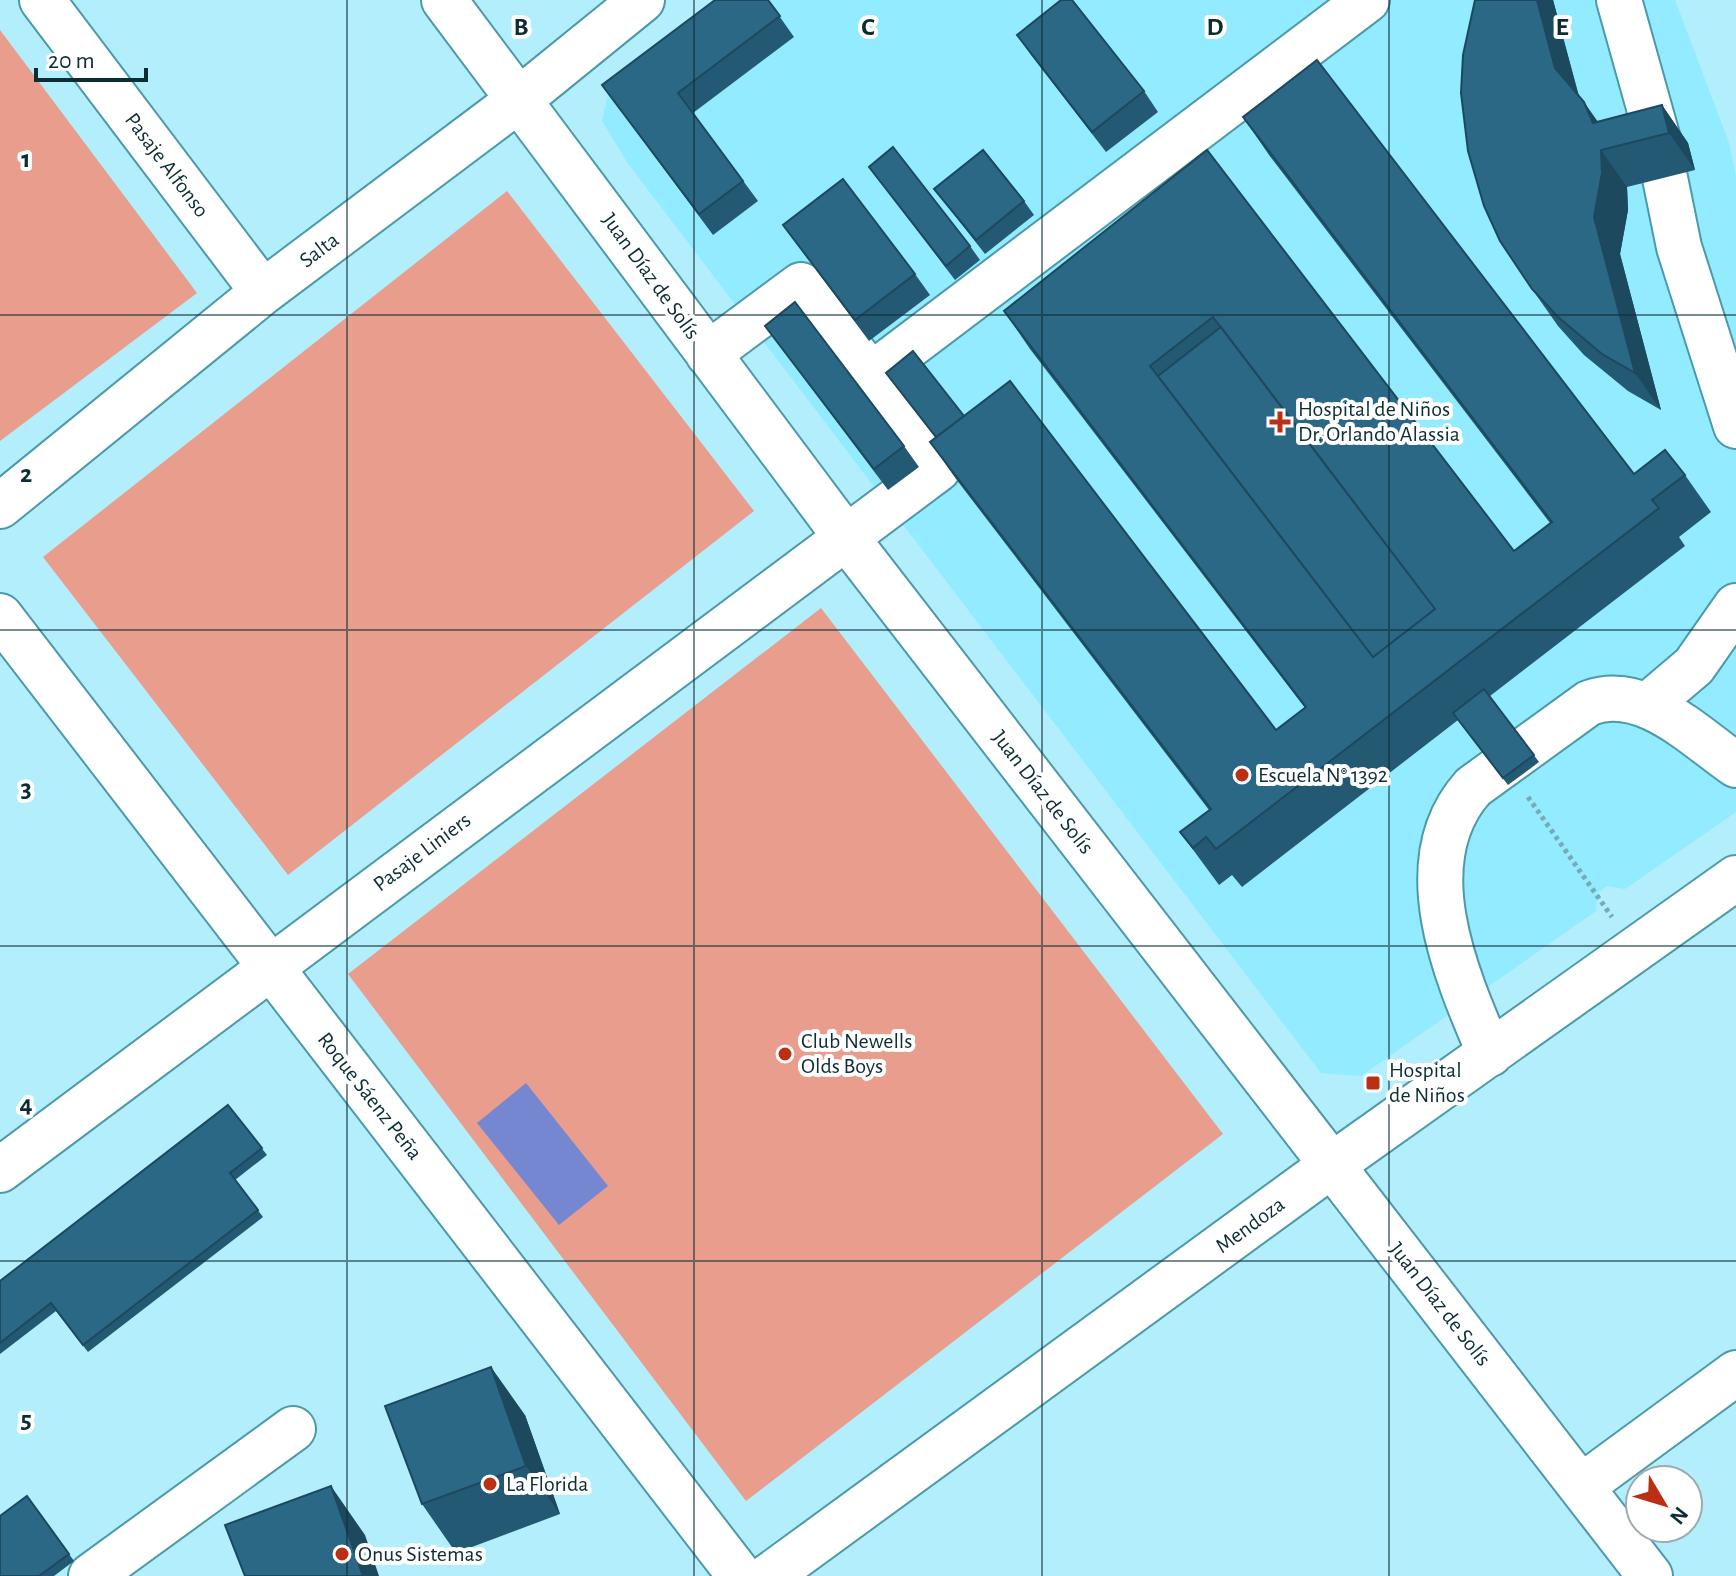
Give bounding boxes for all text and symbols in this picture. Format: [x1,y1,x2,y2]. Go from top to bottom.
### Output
text: B [513,14,529,40]
text: C [861,14,875,40]
text: D [1206,14,1224,40]
text: E [1555,14,1569,40]
scale bar [36,32,146,82]
text: 20 m [48,49,95,73]
street label: Pasaje Alfonso [121,109,213,221]
text: 1 [21,146,31,172]
street label: Juan Díaz de Solís [598,209,704,343]
street label: Salta [295,228,343,272]
place label: Hospital de Niños Dr. Orlando Alassia [1298,398,1460,445]
marker: Hospital de Niños Dr. Orlando Alassia [1269,411,1291,433]
text: 2 [20,461,32,487]
street label: Juan Díaz de Solís [988,726,1098,858]
place label: Escuela N° 1392 [1258,764,1388,786]
marker: Escuela N° 1392 [1233,766,1251,784]
text: 3 [20,776,32,802]
street label: Pasaje Liniers [369,808,475,896]
street label: Roque Sáenz Peña [314,1028,426,1164]
place label: Club Newells Olds Boys [801,1030,912,1077]
marker: Club Newells Olds Boys [776,1045,794,1063]
place label: Hospital de Niños [1389,1059,1465,1106]
marker: Hospital de Niños [1364,1074,1382,1092]
text: 4 [19,1091,33,1117]
street label: Mendoza [1211,1193,1289,1257]
street label: Juan Díaz de Solís [1385,1238,1495,1370]
text: 5 [20,1407,32,1433]
north arrow [1624,1464,1704,1544]
place label: La Florida [506,1473,588,1495]
marker: La Florida [481,1475,499,1493]
text: N [1666,1503,1692,1528]
place label: Onus Sistemas [358,1543,483,1565]
marker: Onus Sistemas [333,1545,351,1563]

